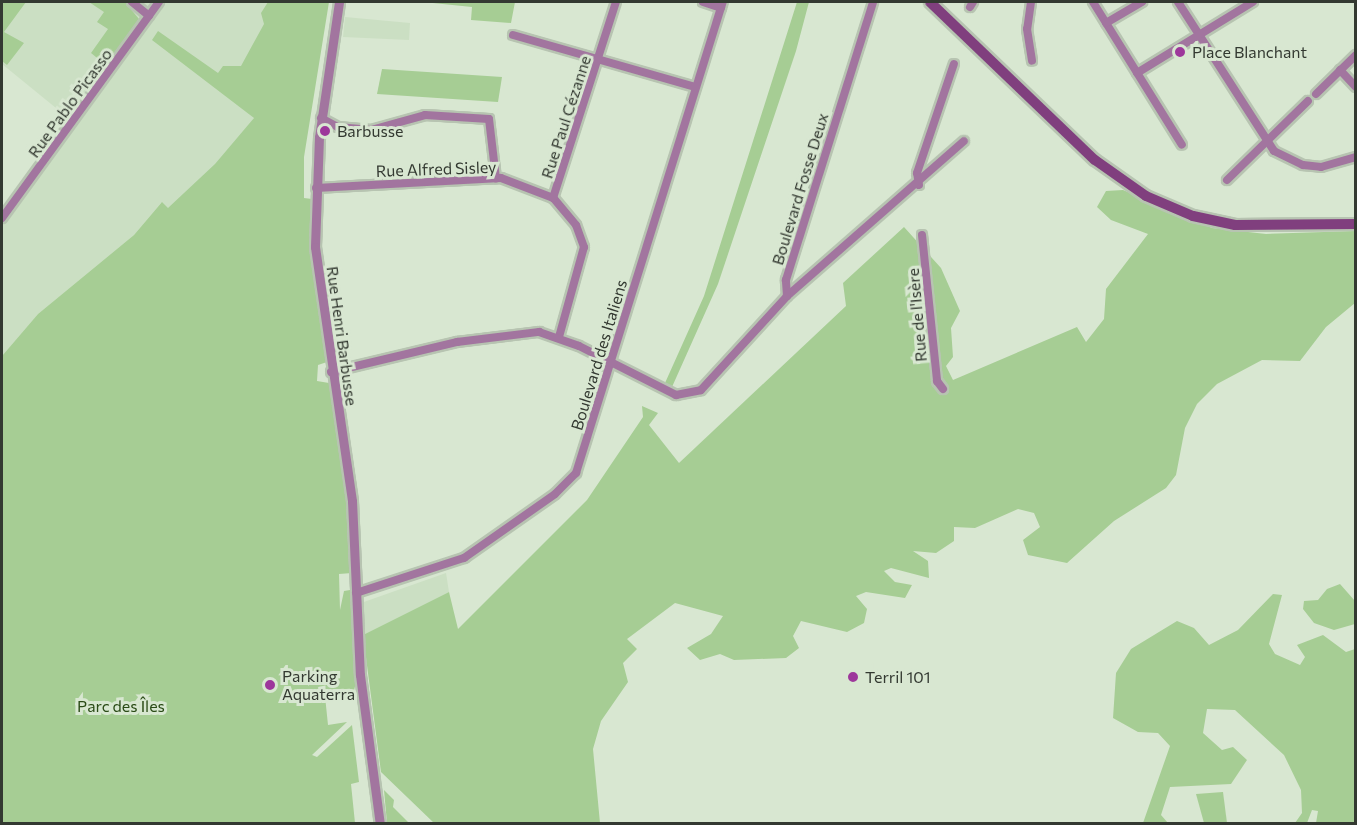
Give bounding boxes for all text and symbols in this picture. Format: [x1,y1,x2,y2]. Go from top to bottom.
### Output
place label: Place Blanchant [1192,42,1307,62]
street label: Rue Pablo Picasso [24,45,116,161]
marker: Place Blanchant [1173,45,1187,59]
street label: Rue Paul Cézanne [537,53,595,181]
street label: Boulevard Fosse Deux [768,111,832,267]
place label: Barbusse [337,121,403,141]
marker: Barbusse [318,124,332,138]
street label: Rue Alfred Sisley [375,157,497,181]
street label: Rue Henri Barbusse [323,265,361,407]
street label: Rue de l'Isère [903,267,931,363]
street label: Boulevard des Italiens [567,277,631,433]
place label: Parking Aquaterra [282,666,355,704]
place label: Terril 101 [865,667,931,687]
marker: Terril 101 [846,670,860,684]
marker: Parking Aquaterra [263,678,277,692]
park label: Parc des Îles [77,696,165,716]

